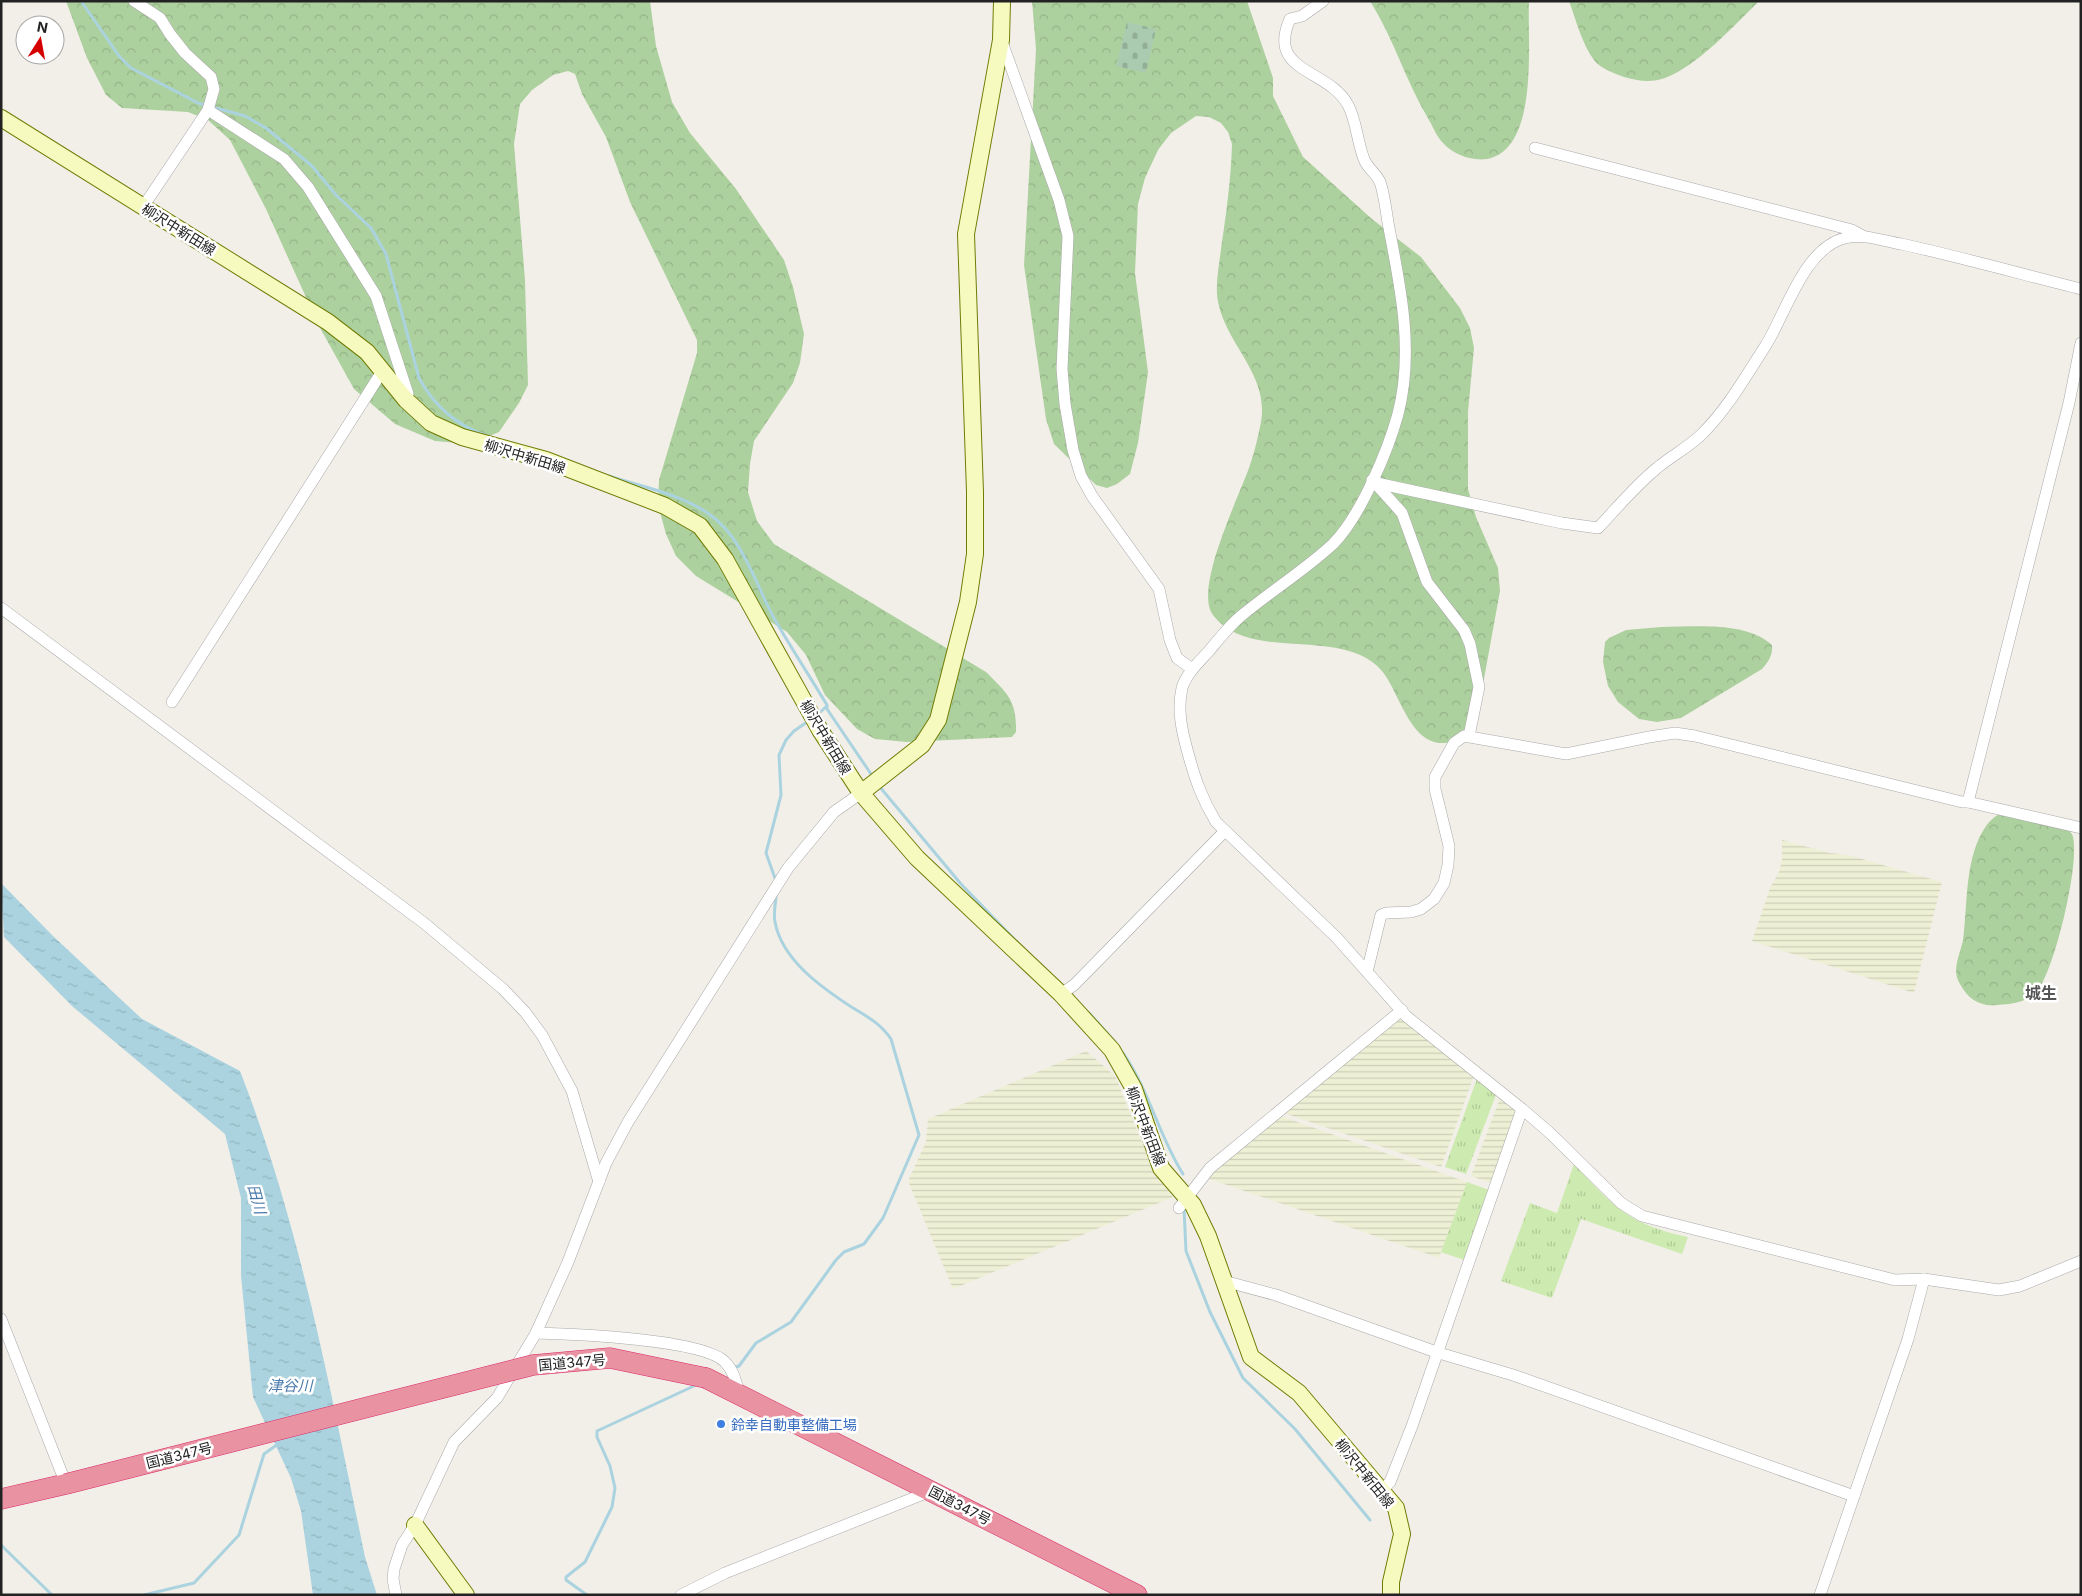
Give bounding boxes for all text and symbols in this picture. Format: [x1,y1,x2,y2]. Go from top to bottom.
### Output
north arrow [15,15,65,65]
text: N [36,17,49,36]
street label: 柳沢中新田線 [139,200,219,258]
street label: 柳沢中新田線 [482,436,568,476]
street label: 柳沢中新田線 [797,697,855,777]
district label: 城生 [2025,983,2057,1003]
street label: 柳沢中新田線 [1123,1084,1169,1168]
water label: 田川 [244,1182,271,1218]
street label: 国道347号 [538,1351,606,1373]
water label: 津谷川 [267,1376,314,1395]
place label: 鈴幸自動車整備工場 [731,1416,857,1433]
marker: 鈴幸自動車整備工場 [715,1418,727,1430]
street label: 柳沢中新田線 [1332,1435,1398,1511]
street label: 国道347号 [144,1439,214,1471]
street label: 国道347号 [926,1482,994,1528]

